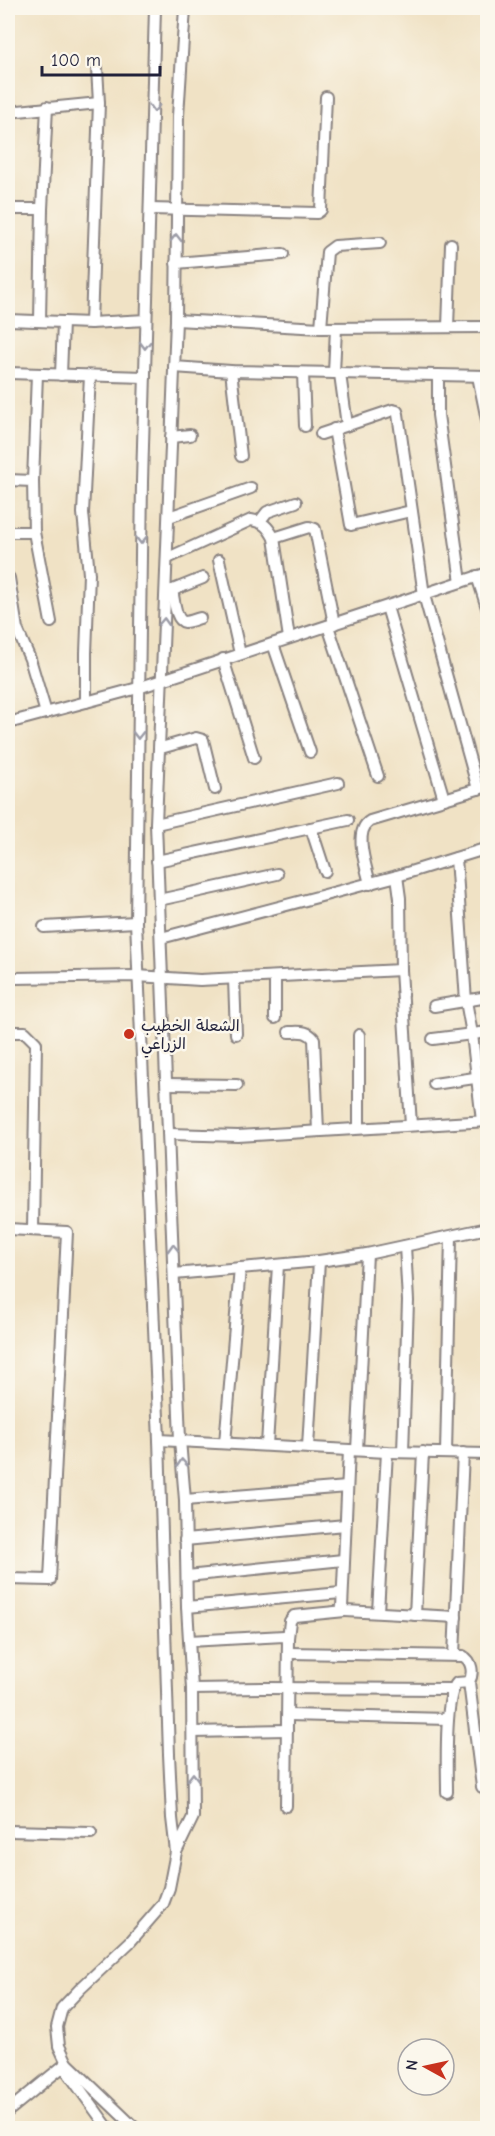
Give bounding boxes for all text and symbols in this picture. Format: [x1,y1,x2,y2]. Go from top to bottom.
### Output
scale bar [42,39,160,77]
text: 100 m [51,50,101,71]
one-way arrow [147,103,160,112]
one-way arrow [170,234,182,243]
one-way arrow [139,340,152,349]
one-way arrow [135,535,147,544]
one-way arrow [158,617,171,626]
one-way arrow [132,730,144,739]
place label: الشعلة الخطيب الزراعي [141,1017,240,1058]
marker: الشعلة الخطيب الزراعي [122,1027,136,1041]
one-way arrow [167,1243,180,1252]
one-way arrow [176,1459,189,1468]
one-way arrow [187,1772,199,1781]
north arrow [396,2037,456,2097]
text: N [402,2059,422,2071]

